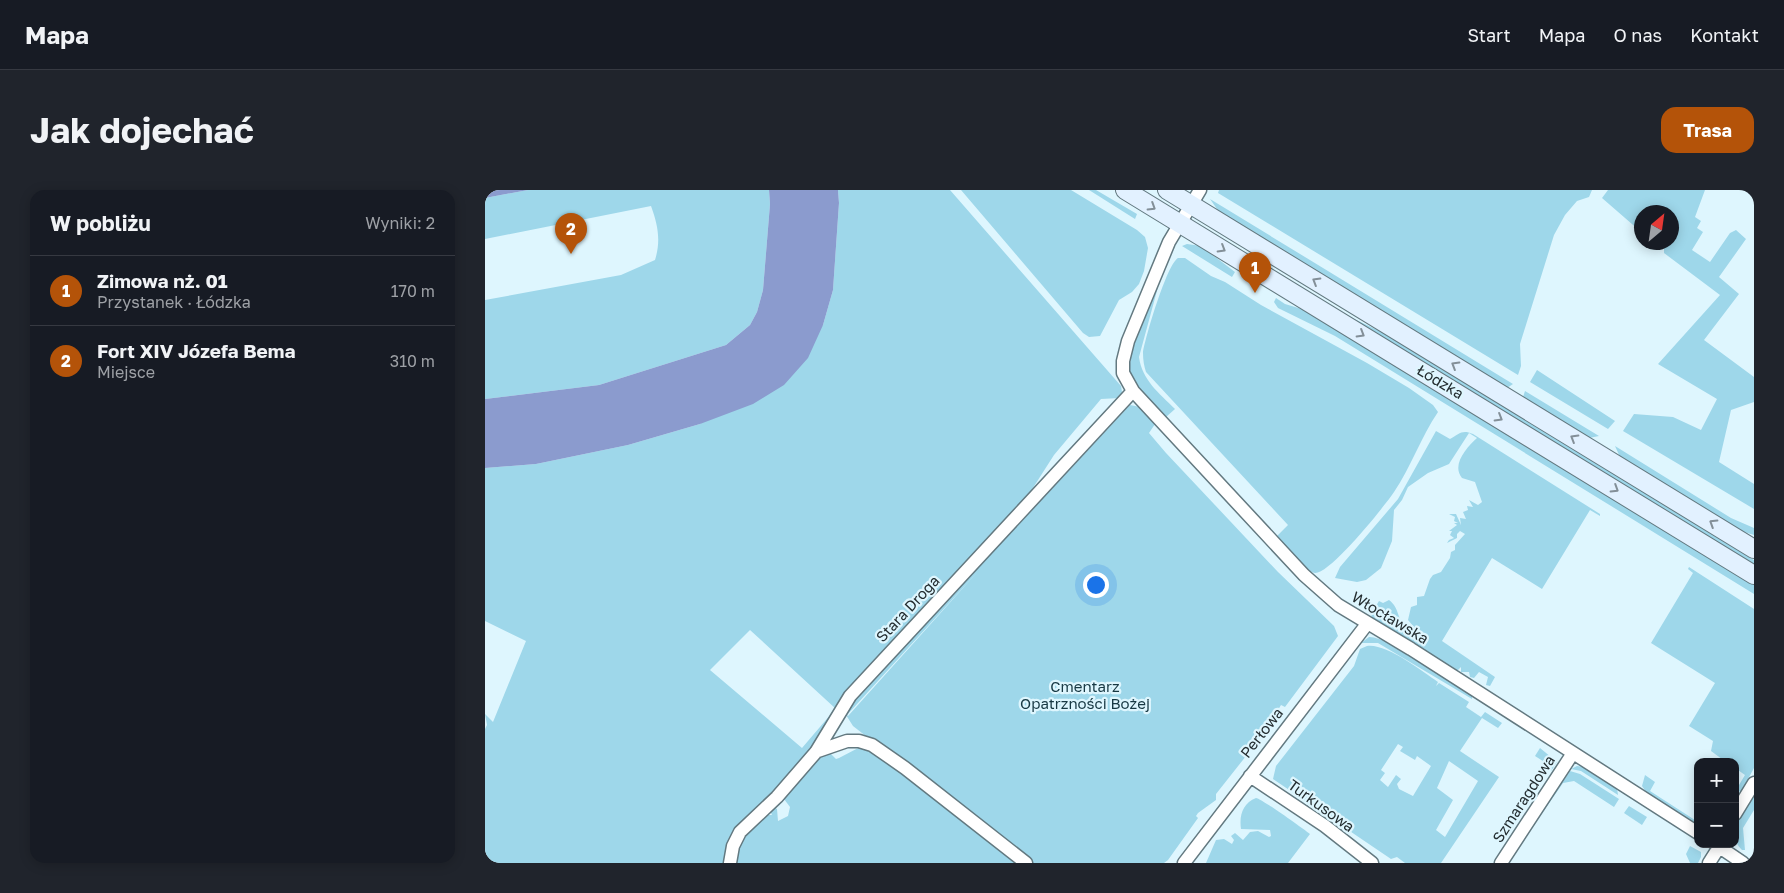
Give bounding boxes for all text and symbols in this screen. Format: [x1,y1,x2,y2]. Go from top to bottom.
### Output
text: Mapa [25,20,89,49]
text: Start [1468,24,1511,46]
text: Mapa [1539,24,1586,46]
text: O nas [1614,24,1662,46]
text: Kontakt [1690,24,1759,46]
button: Trasa [1661,107,1754,153]
text: Jak dojechać [30,109,254,151]
one-way arrow [1147,201,1156,211]
north arrow [1634,205,1679,250]
text: W pobliżu [50,210,151,236]
text: Wyniki: 2 [365,213,435,233]
pin: 2 [555,213,587,254]
one-way arrow [1216,243,1225,253]
pin: 1 [1239,252,1271,293]
text: Zimowa nż. 01 [97,269,228,292]
one-way arrow [1312,277,1321,287]
text: 1 [62,281,70,301]
text: 170 m [391,281,435,301]
text: Przystanek · Łódzka [97,292,251,312]
one-way arrow [1355,327,1364,337]
text: Fort XIV Józefa Bema [97,339,295,362]
text: 2 [61,351,71,371]
text: 310 m [390,351,435,371]
street label: Łódzka [1414,360,1467,402]
text: Miejsce [97,362,155,382]
one-way arrow [1451,362,1460,372]
one-way arrow [1494,412,1503,422]
one-way arrow [1571,434,1580,444]
one-way arrow [1610,482,1619,492]
one-way arrow [1709,520,1718,530]
street label: Stara Droga [872,571,943,645]
your location [1083,572,1109,598]
street label: Włocławska [1349,587,1432,647]
park label: Cmentarz Opatrzności Bożej [1020,677,1150,712]
street label: Perłowa [1236,704,1286,761]
street label: Szmaragdowa [1488,751,1558,846]
map controls [1694,758,1739,848]
button: + [1694,758,1739,803]
street label: Turkusowa [1285,775,1358,835]
button: − [1694,803,1739,848]

